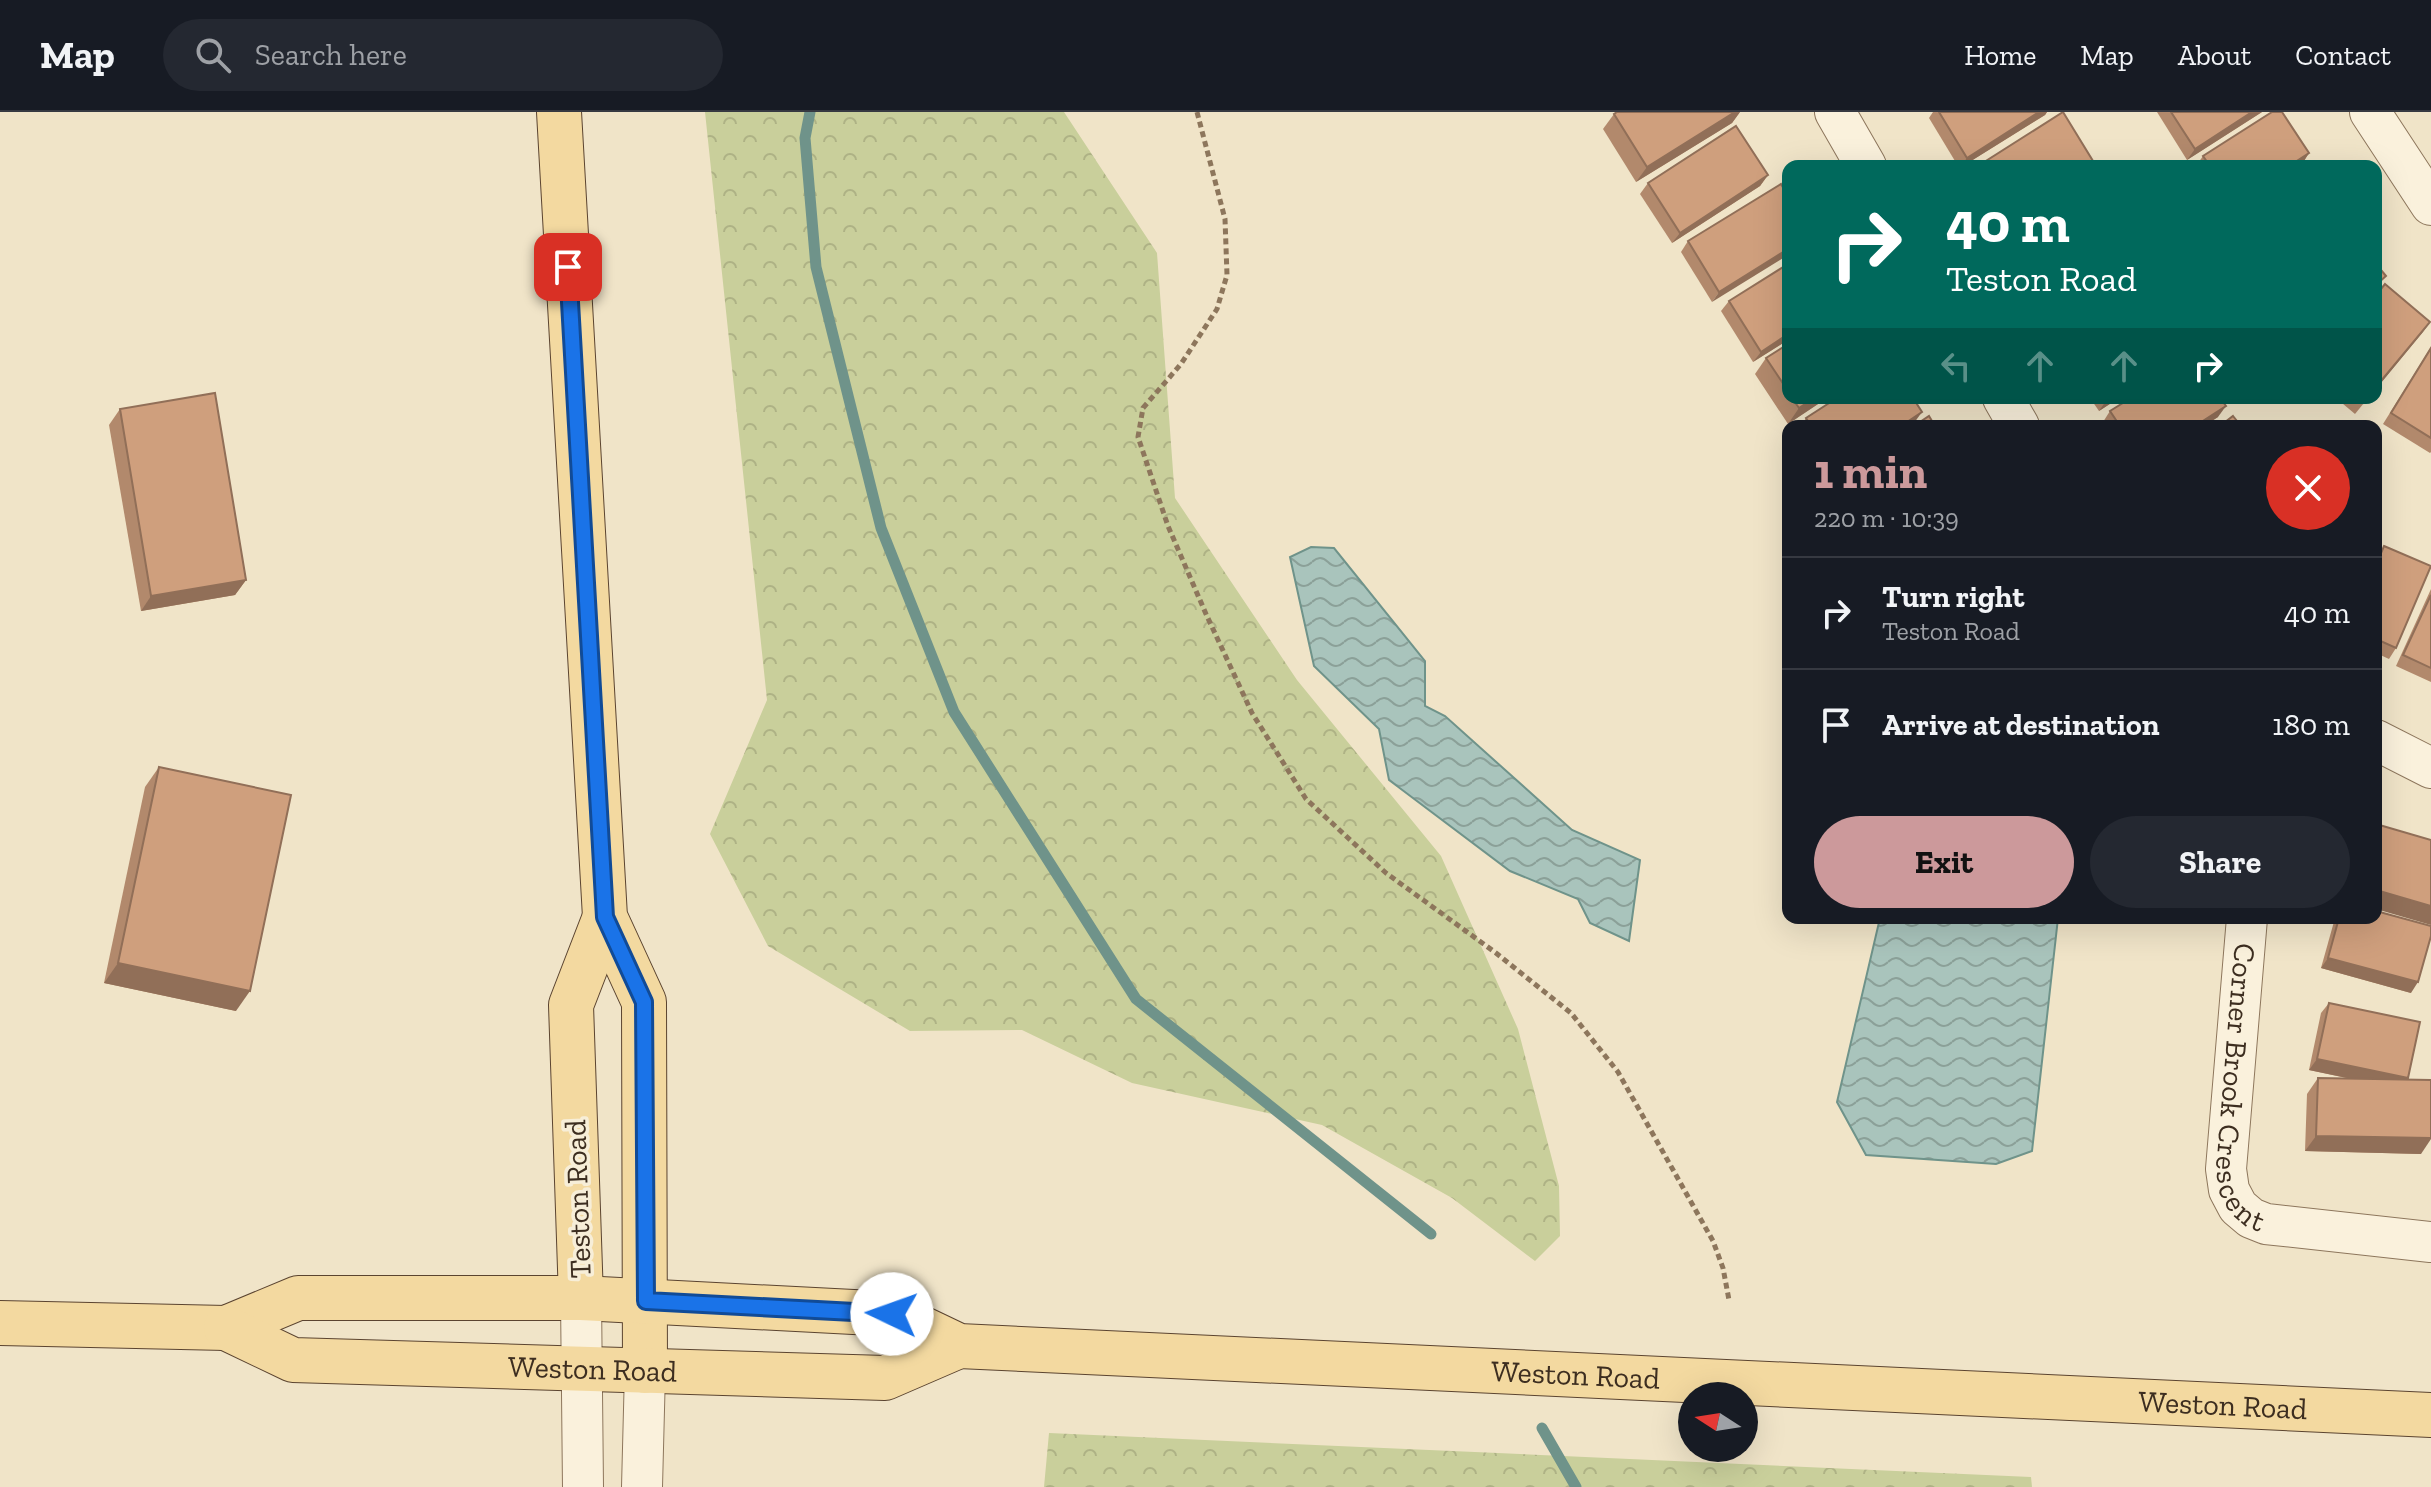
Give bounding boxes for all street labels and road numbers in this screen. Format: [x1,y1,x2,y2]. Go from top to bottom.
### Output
street label: Corner Brook Crescent [2208,942,2270,1240]
street label: Teston Road [557,1118,599,1279]
street label: Weston Road [508,1349,678,1390]
street label: Weston Road [1490,1353,1661,1397]
street label: Weston Road [2138,1383,2309,1427]

